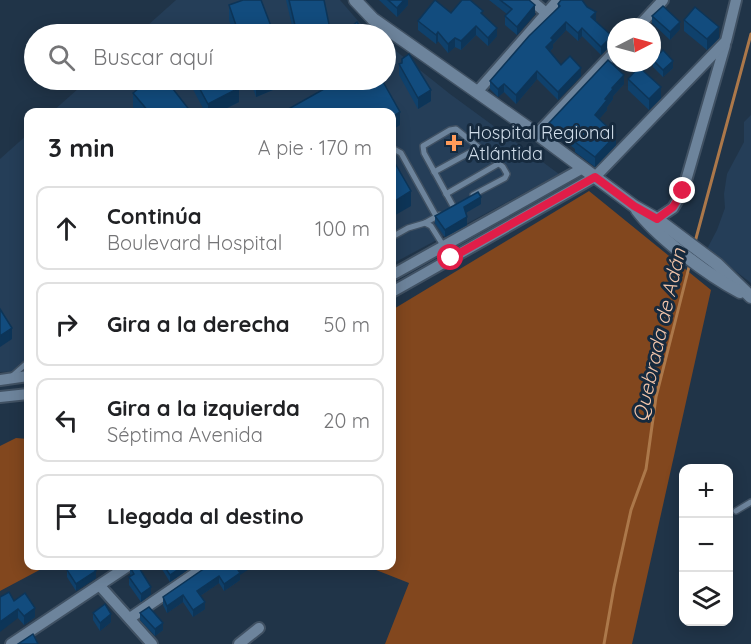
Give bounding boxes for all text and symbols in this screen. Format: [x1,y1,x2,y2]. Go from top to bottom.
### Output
north arrow [607,18,661,72]
search box [24,24,396,90]
icon: search [45,41,78,74]
text: Buscar aquí [93,43,213,71]
place label: Hospital Regional Atlántida [468,121,615,165]
text: 3 min [48,131,115,164]
marker: Hospital Regional Atlántida [445,134,463,152]
text: A pie · 170 m [258,135,372,160]
route end [669,177,695,203]
text: Continúa [107,202,202,230]
icon: ahead [50,212,83,245]
text: 100 m [315,216,370,241]
text: Boulevard Hospital [107,230,282,255]
route start [437,244,463,270]
water label: Quebrada de Adán [626,245,691,424]
icon: right [50,308,83,341]
text: Gira a la derecha [107,310,290,338]
text: 50 m [324,312,370,337]
text: Gira a la izquierda [107,394,300,422]
icon: left [50,404,83,437]
text: 20 m [323,408,370,433]
text: Séptima Avenida [107,422,263,447]
map controls [679,464,733,626]
button: + [679,464,733,518]
icon: arrive [50,500,83,533]
text: Llegada al destino [107,502,304,530]
button: − [679,518,733,572]
button: layers [679,572,733,626]

